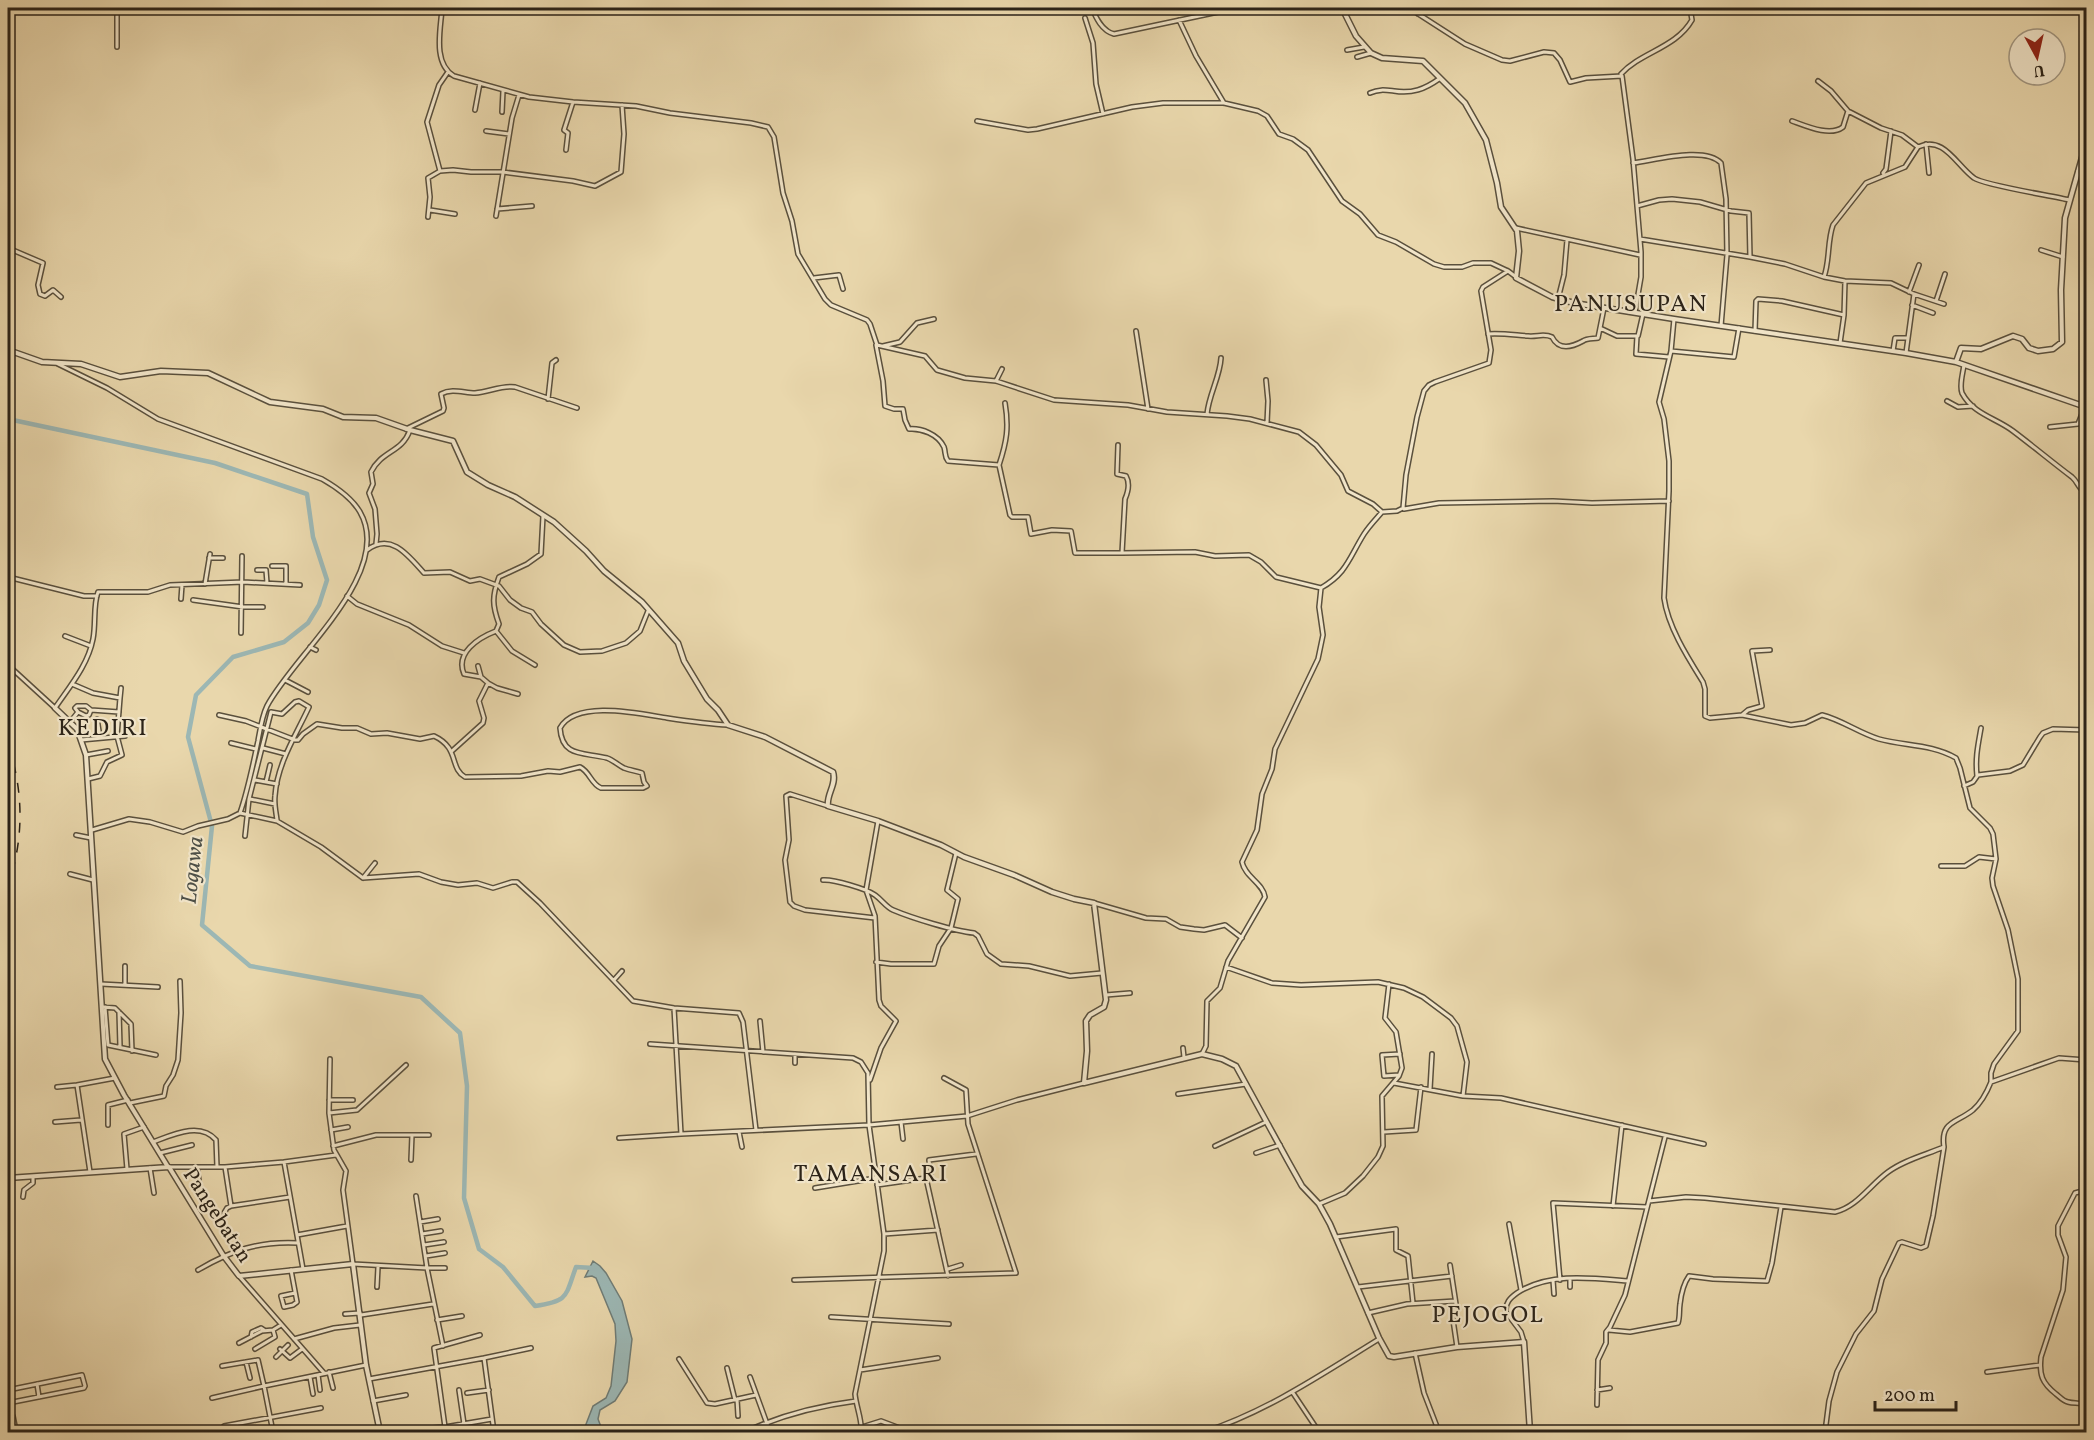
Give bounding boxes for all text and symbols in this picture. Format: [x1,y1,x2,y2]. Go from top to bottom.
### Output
north arrow [2007,27,2067,87]
text: U [2032,58,2046,82]
district label: PANUSUPAN [1554,288,1708,322]
district label: KEDIRI [58,712,148,746]
water label: Logawa [175,835,212,906]
district label: TAMANSARI [794,1158,948,1192]
street label: Pangebatan [175,1163,258,1269]
district label: PEJOGOL [1432,1299,1544,1333]
scale bar [1875,1374,1956,1412]
text: 200 m [1884,1384,1935,1409]

